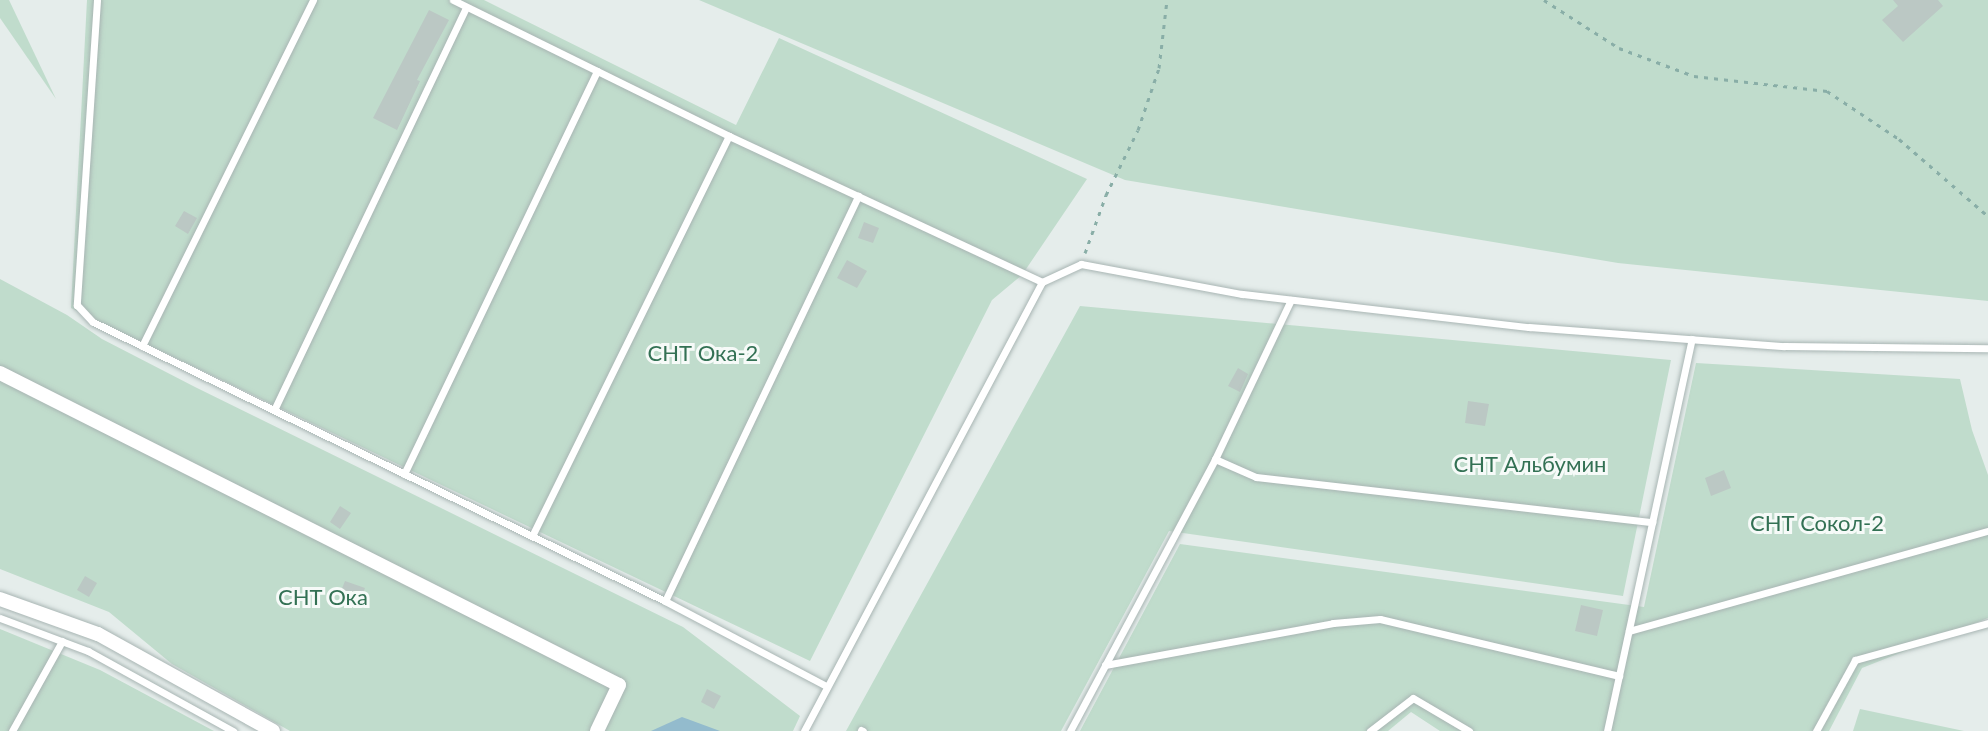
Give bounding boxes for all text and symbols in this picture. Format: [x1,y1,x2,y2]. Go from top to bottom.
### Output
park label: СНТ Ока-2 [648,340,758,366]
park label: СНТ Альбумин [1454,451,1606,477]
park label: СНТ Сокол-2 [1750,510,1884,536]
park label: СНТ Ока [278,584,368,610]

